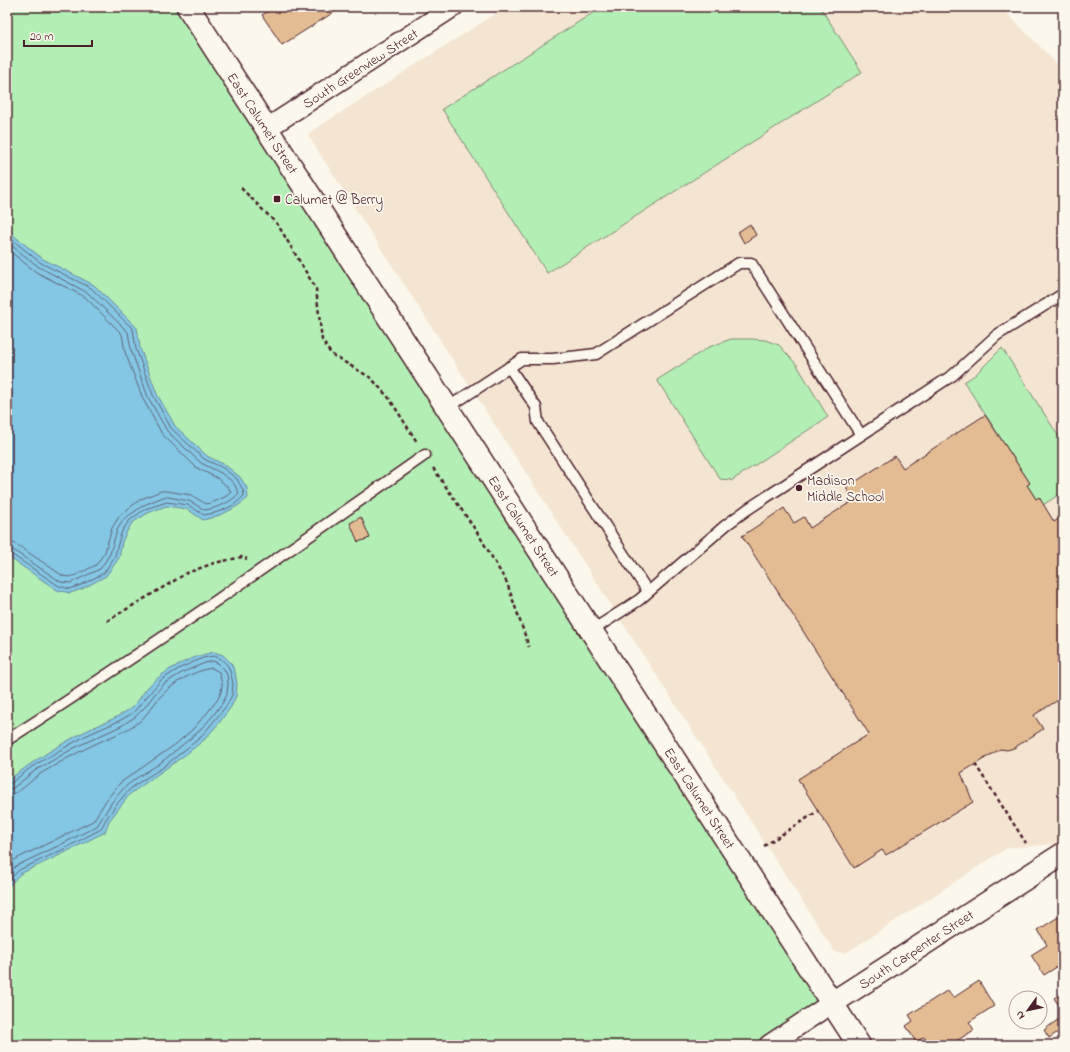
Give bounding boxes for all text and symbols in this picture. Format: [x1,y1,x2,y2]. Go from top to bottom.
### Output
scale bar [24,22,92,48]
street label: South Greenview Street [299,24,423,115]
text: 20 m [30,28,53,46]
street label: East Calumet Street [221,69,303,179]
place label: Calumet @ Berry [285,190,383,212]
marker: Calumet @ Berry [272,194,282,204]
place label: Madison Middle School [807,471,884,508]
street label: East Calumet Street [482,472,564,582]
marker: Madison Middle School [794,483,804,493]
street label: East Calumet Street [658,744,740,854]
street label: South Carpenter Street [855,905,979,995]
north arrow [1008,990,1048,1030]
text: N [1012,1007,1029,1022]

